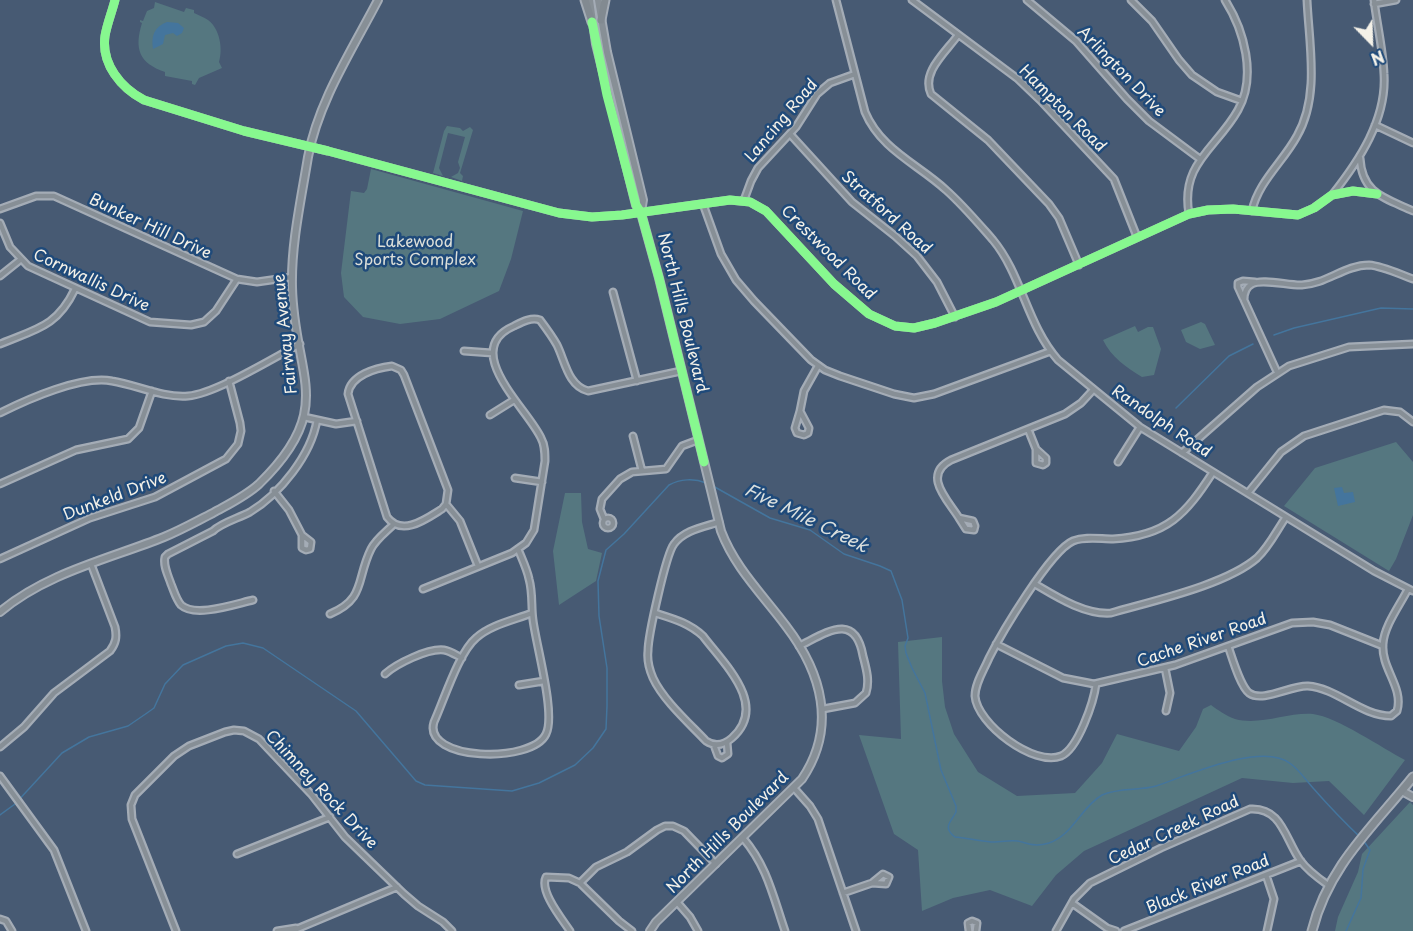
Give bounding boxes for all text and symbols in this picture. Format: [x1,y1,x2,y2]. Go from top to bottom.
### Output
north arrow [1341,12,1401,72]
street label: Arlington Drive [1073,23,1169,121]
text: N [1368,45,1389,72]
street label: Hampton Road [1015,62,1109,156]
street label: Lancing Road [742,76,822,166]
street label: Stratford Road [837,167,935,259]
street label: Bunker Hill Drive [86,190,214,264]
street label: Crestwood Road [777,202,879,304]
street label: North Hills Boulevard [653,231,711,395]
park label: Lakewood Sports Complex [354,233,476,271]
street label: Cornwallis Drive [30,246,152,316]
street label: Fairway Avenue [270,273,302,395]
street label: Randolph Road [1108,382,1214,462]
street label: Dunkeld Drive [61,469,169,525]
water label: Five Mile Creek [741,480,871,558]
street label: Cache River Road [1135,610,1269,672]
street label: Chimney Rock Drive [261,727,381,853]
street label: North Hills Boulevard [663,768,793,898]
street label: Cedar Creek Road [1106,792,1242,870]
street label: Black River Road [1144,852,1272,918]

